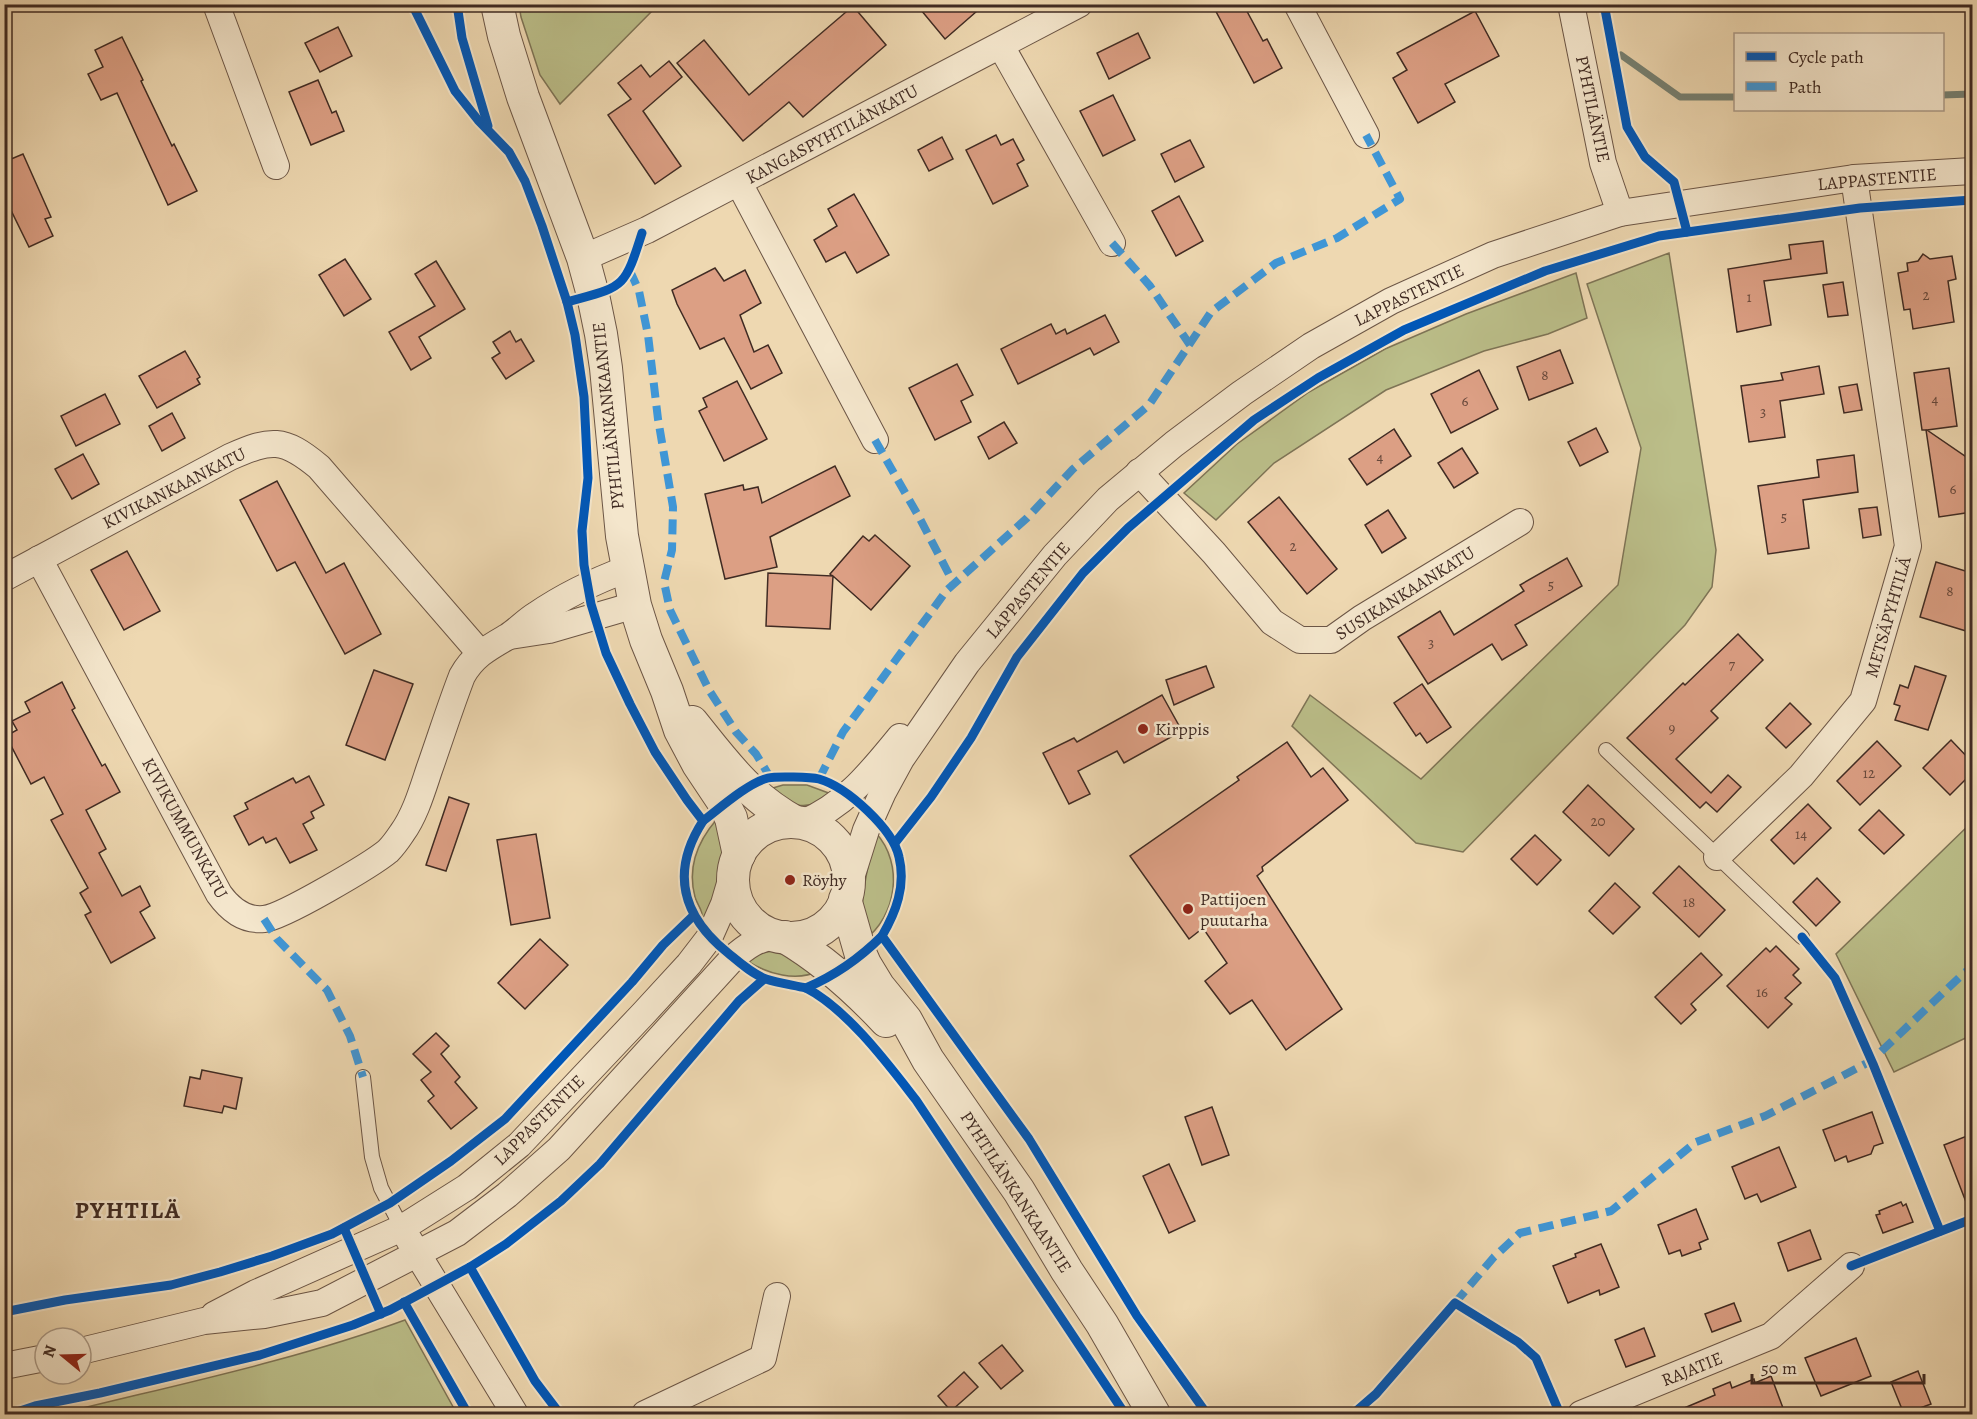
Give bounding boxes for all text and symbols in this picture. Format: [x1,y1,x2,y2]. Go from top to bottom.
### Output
legend [1734,33,1944,111]
text: Cycle path [1788,45,1864,69]
street label: PYHTILÄNTIE [1570,53,1616,165]
text: Path [1788,75,1822,99]
street label: KANGASPYHTILÄNKATU [742,78,922,190]
street label: LAPPASTENTIE [1816,162,1938,196]
street label: LAPPASTENTIE [1350,258,1468,332]
house number: 2 [1922,285,1930,305]
house number: 1 [1746,287,1752,307]
street label: PYHTILÄNKANKAANTIE [586,321,630,511]
house number: 8 [1541,365,1549,385]
house number: 4 [1932,389,1939,409]
house number: 6 [1462,391,1469,411]
house number: 3 [1760,402,1766,422]
street label: KIVIKANKAANKATU [98,441,250,535]
house number: 4 [1377,447,1384,467]
house number: 6 [1950,479,1957,499]
house number: 5 [1781,507,1787,527]
street label: LAPPASTENTIE [980,536,1076,644]
house number: 2 [1289,536,1297,556]
street label: SUSIKANKAANKATU [1331,540,1479,646]
street label: METSÄPYHTILÄ [1859,553,1917,680]
house number: 5 [1548,575,1554,595]
house number: 8 [1946,581,1954,601]
house number: 3 [1428,633,1434,653]
house number: 7 [1729,655,1736,675]
place label: Kirppis [1155,717,1210,741]
house number: 9 [1669,718,1676,738]
marker: Kirppis [1136,722,1150,736]
street label: KIVIKUMMUNKATU [136,753,234,903]
house number: 12 [1863,763,1875,783]
house number: 20 [1590,811,1606,831]
house number: 14 [1795,824,1807,844]
place label: Röyhy [802,868,847,892]
marker: Röyhy [783,873,797,887]
place label: Pattijoen puutarha [1200,887,1269,932]
house number: 18 [1683,892,1695,912]
marker: Pattijoen puutarha [1181,902,1195,916]
house number: 16 [1756,982,1768,1002]
street label: LAPPASTENTIE [488,1069,590,1171]
street label: PYHTILÄNKANKAANTIE [955,1107,1077,1277]
district label: PYHTILÄ [75,1194,181,1226]
north arrow [33,1326,93,1386]
text: N [37,1342,62,1361]
street label: RAJATIE [1658,1346,1726,1392]
scale bar [1752,1347,1924,1385]
text: 50 m [1761,1356,1797,1380]

